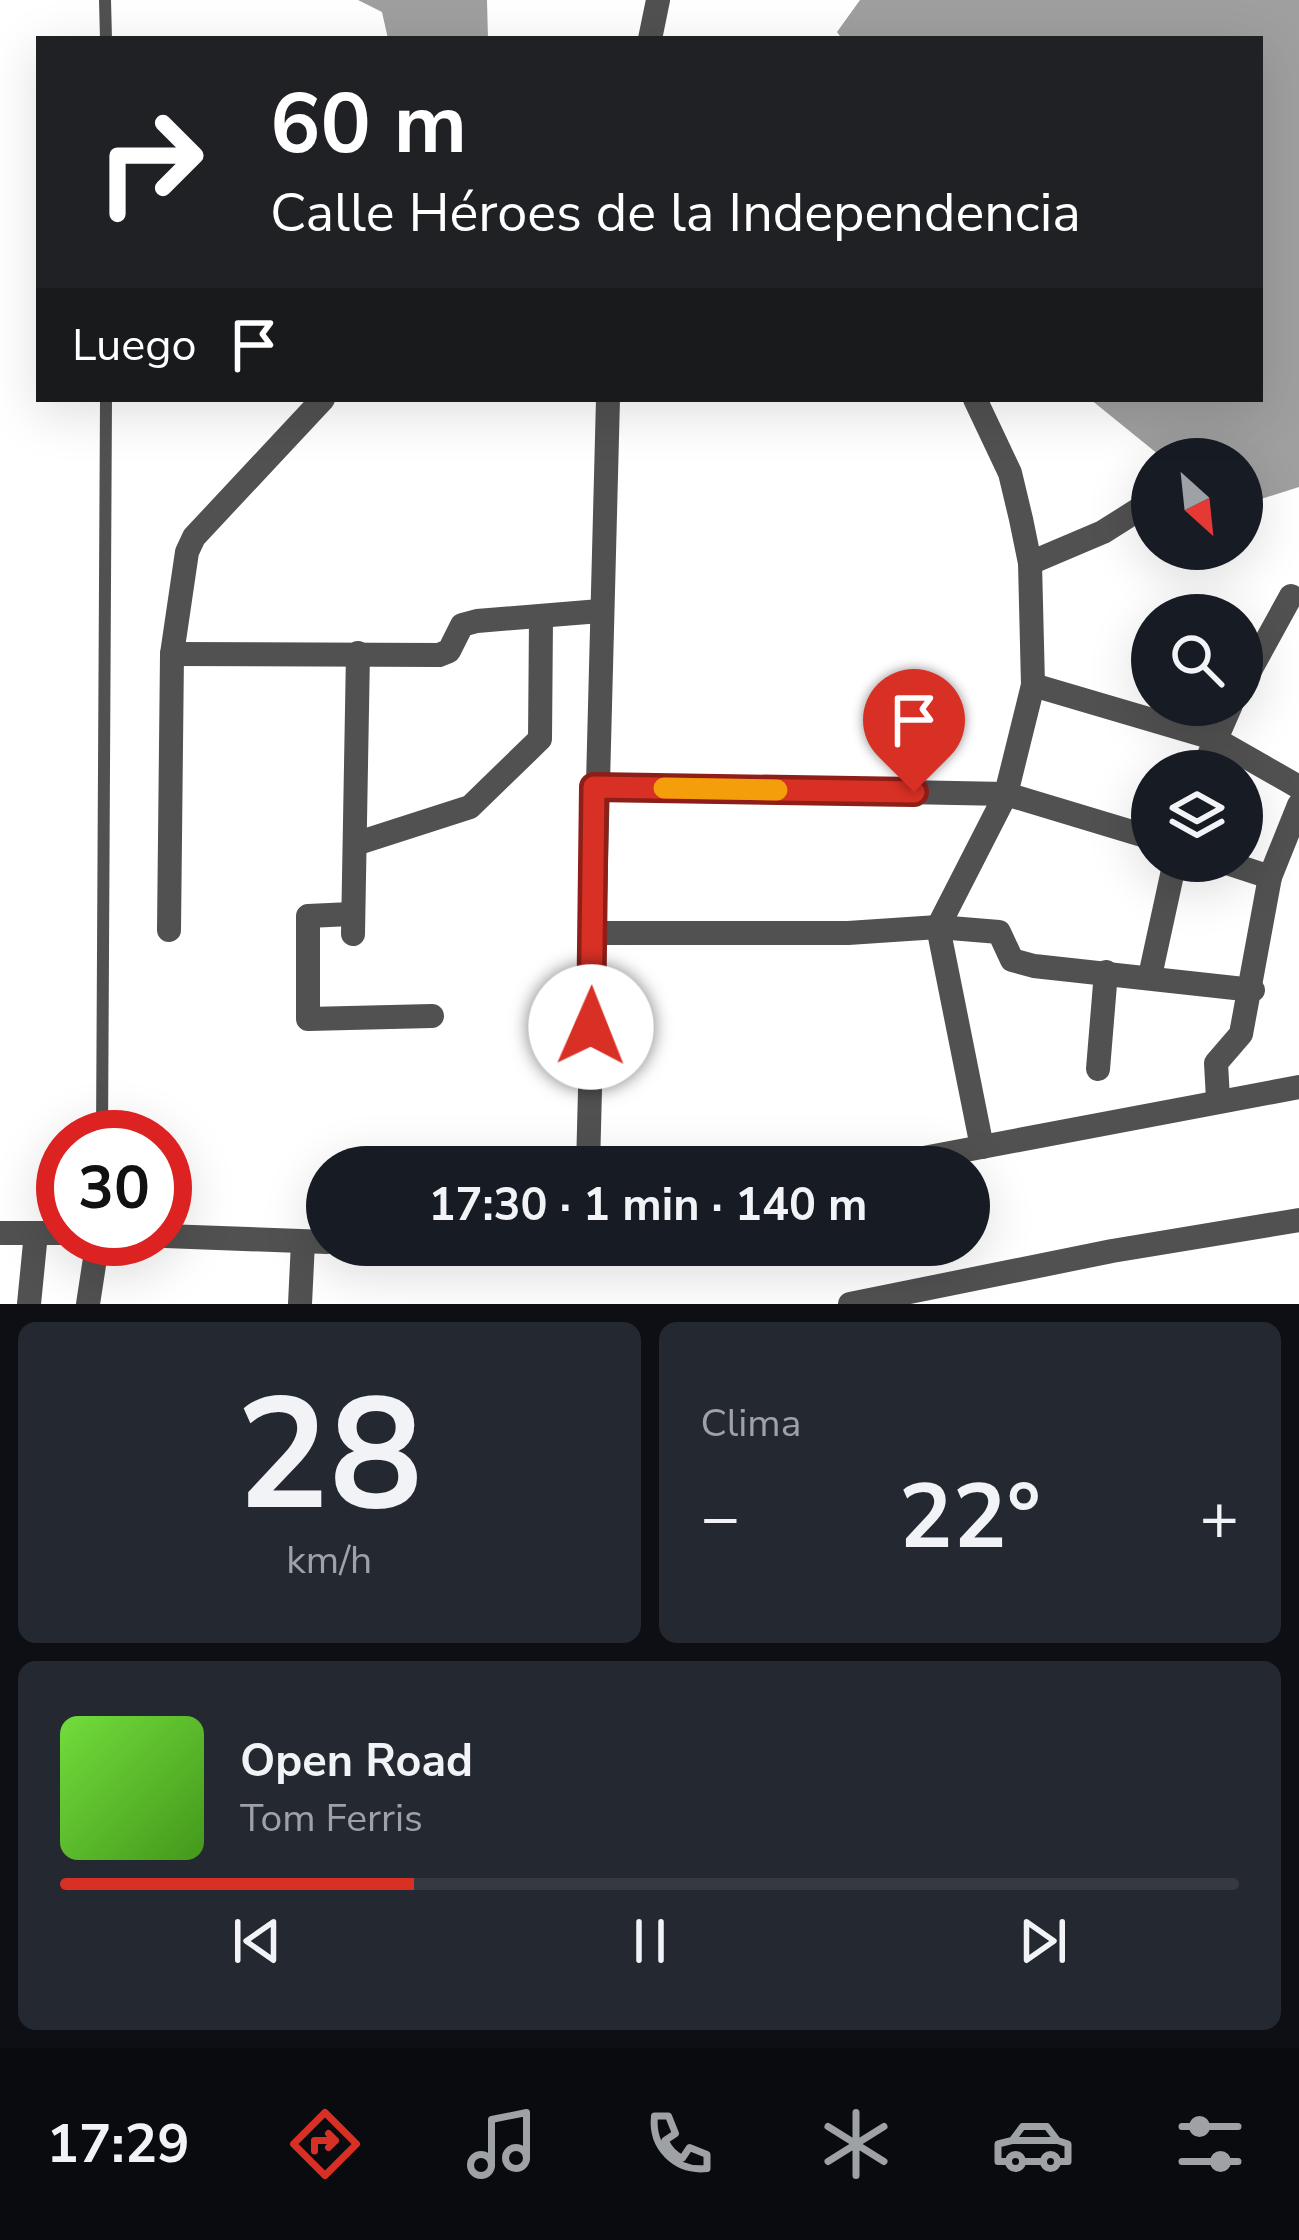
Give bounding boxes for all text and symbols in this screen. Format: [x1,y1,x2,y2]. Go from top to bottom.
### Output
text: 60 m [270,67,467,182]
icon: right [72,84,228,240]
text: Calle Héroes de la Independencia [270,176,1081,250]
icon: arrive [221,312,287,378]
text: Luego [72,315,197,376]
north arrow [1131,438,1263,570]
map controls [1131,438,1263,882]
button: search [1131,594,1263,726]
pin [863,669,965,792]
icon: arrive [881,687,947,753]
button: layers [1131,750,1263,882]
position arrow [528,964,654,1090]
speed limit sign: 30 [36,1110,192,1266]
text: 17:30 · 1 min · 140 m [428,1175,868,1236]
text: 28 [236,1349,423,1562]
text: Clima [701,1397,801,1450]
text: 22° [899,1456,1041,1579]
text: − [701,1473,740,1563]
text: + [1199,1473,1239,1563]
text: km/h [286,1534,372,1587]
text: Open Road [240,1731,473,1792]
text: Tom Ferris [240,1792,423,1845]
icon: previous [224,1908,290,1974]
icon: pause [617,1908,683,1974]
icon: next [1010,1908,1076,1974]
icon: directions [283,2102,367,2186]
icon: music [460,2102,544,2186]
icon: phone [637,2102,721,2186]
icon: climate [814,2102,898,2186]
icon: car [991,2102,1075,2186]
icon: filters [1168,2102,1252,2186]
text: 17:29 [47,2107,190,2181]

